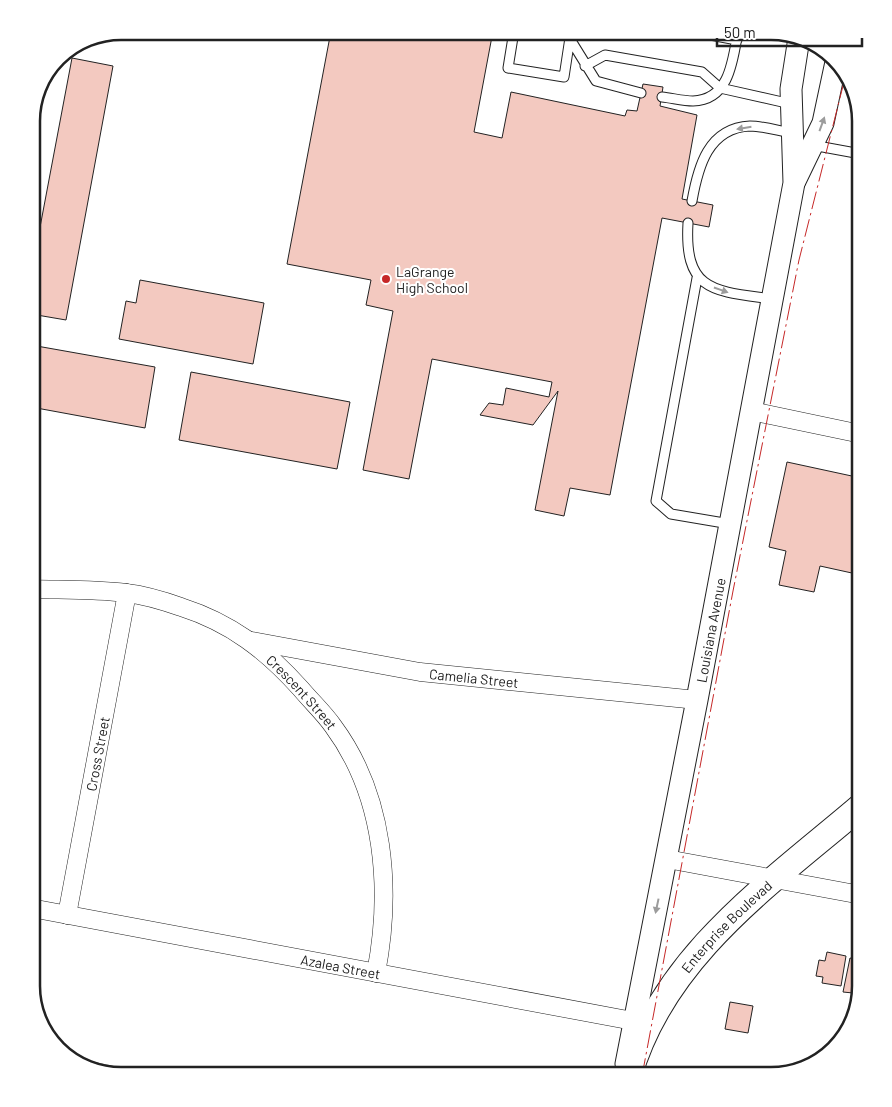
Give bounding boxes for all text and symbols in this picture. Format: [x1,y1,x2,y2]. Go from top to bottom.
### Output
scale bar [717,15,862,47]
text: 50 m [724,23,756,41]
one-way arrow [819,116,826,131]
one-way arrow [735,125,751,133]
place label: LaGrange High School [396,263,468,296]
marker: LaGrange High School [380,273,392,285]
one-way arrow [714,287,729,294]
street label: Louisiana Avenue [692,576,728,684]
street label: Crescent Street [263,651,341,732]
street label: Camelia Street [428,664,519,690]
street label: Cross Street [82,715,112,792]
street label: Enterprise Boulevad [677,876,775,976]
one-way arrow [653,899,661,914]
street label: Azalea Street [299,950,382,982]

